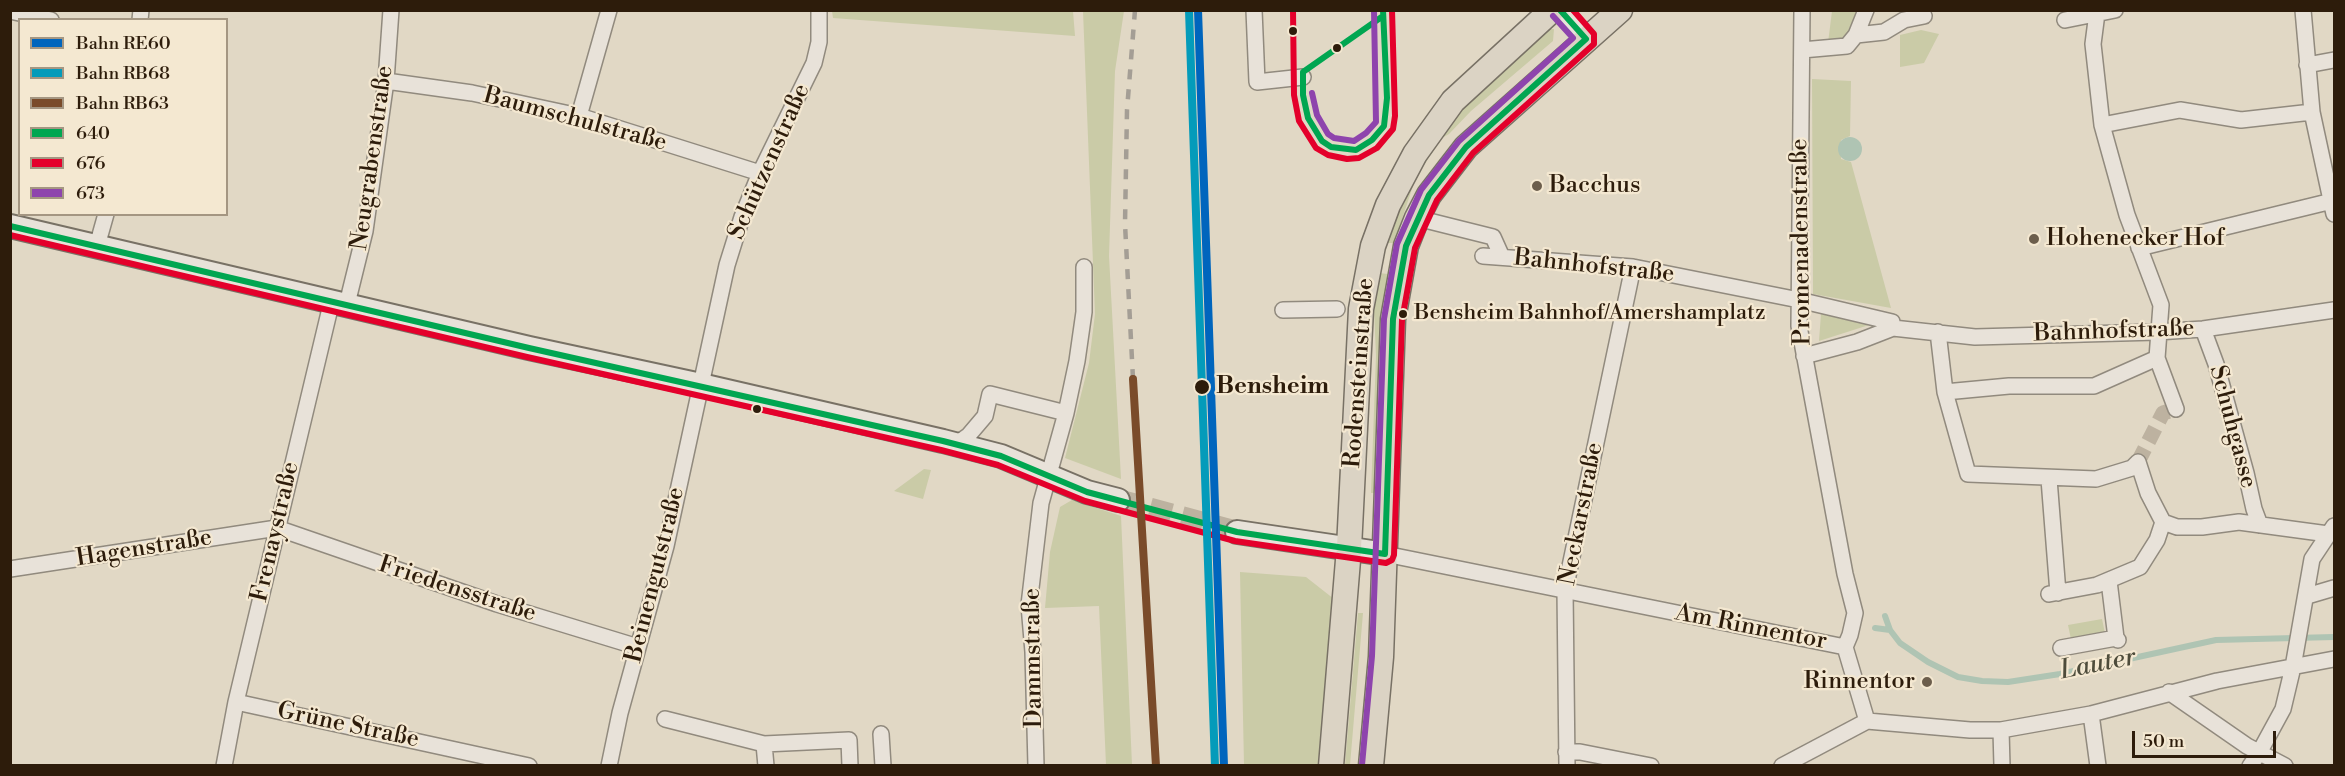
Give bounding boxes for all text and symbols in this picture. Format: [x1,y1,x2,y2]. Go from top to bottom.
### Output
legend [18,18,228,216]
unlabelled marker [1287,25,1299,37]
text: Bahn RE60 [76,32,171,55]
unlabelled marker [1331,42,1343,54]
text: Bahn RB68 [76,62,170,85]
street label: Neugrabenstraße [346,64,400,252]
street label: Schützenstraße [723,80,817,244]
street label: Baumschulstraße [480,82,670,158]
text: Bahn RB63 [76,92,169,115]
text: 640 [76,122,110,145]
street label: Promenadenstraße [1786,138,1818,346]
text: 676 [76,152,105,175]
place label: Bacchus [1549,172,1641,200]
marker: Bacchus [1530,179,1544,193]
text: 673 [76,182,105,205]
place label: Hohenecker Hof [2046,225,2224,253]
marker: Hohenecker Hof [2027,232,2041,246]
street label: Bahnhofstraße [1512,244,1676,290]
street label: Rodensteinstraße [1339,277,1381,469]
place label: Bensheim Bahnhof/Amershamplatz [1414,301,1765,327]
marker: Bensheim Bahnhof/Amershamplatz [1397,308,1409,320]
street label: Bahnhofstraße [2033,315,2195,349]
street label: Schuhgasse [2202,363,2262,491]
place label: Bensheim [1216,373,1329,401]
marker: Bensheim [1193,378,1211,396]
unlabelled marker [751,403,763,415]
street label: Neckarstraße [1554,440,1610,588]
street label: Frenaystraße [246,459,306,605]
street label: Beinengutstraße [620,484,692,666]
street label: Hagenstraße [74,524,214,574]
street label: Friedensstraße [374,551,540,629]
street label: Dammstraße [1018,588,1050,728]
street label: Am Rinnentor [1673,599,1829,657]
water label: Lauter [2057,642,2139,688]
place label: Rinnentor [1803,668,1915,696]
marker: Rinnentor [1920,675,1934,689]
street label: Grüne Straße [275,697,421,755]
scale bar [2135,719,2279,757]
text: 50 m [2143,730,2184,753]

